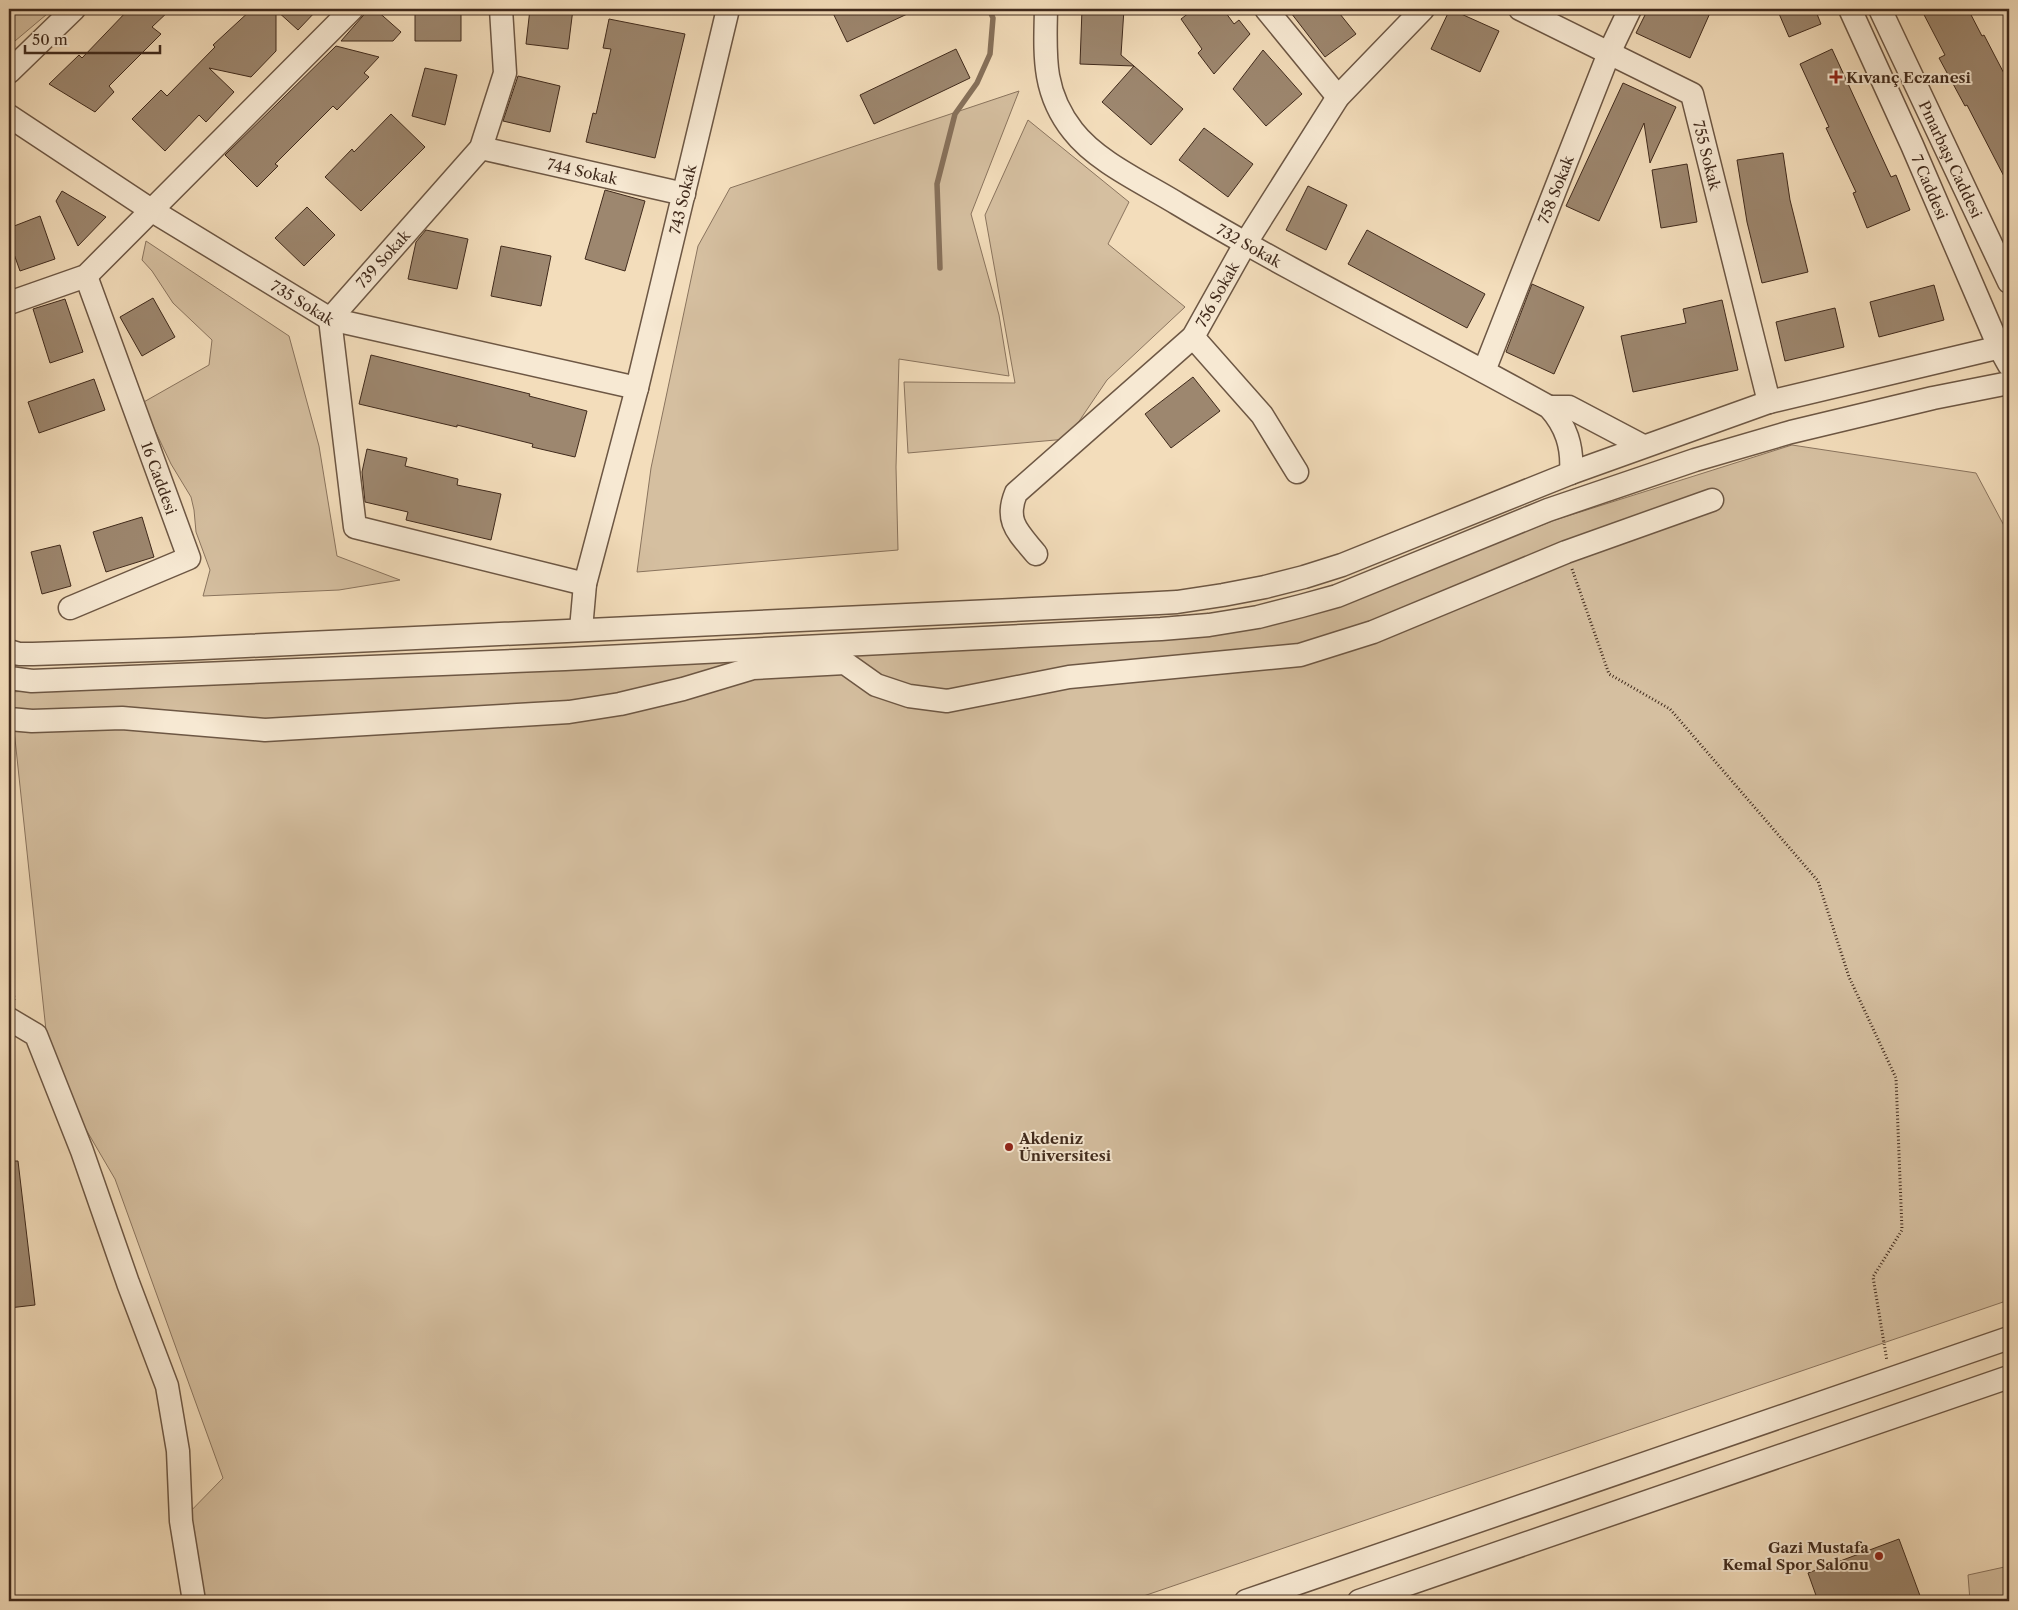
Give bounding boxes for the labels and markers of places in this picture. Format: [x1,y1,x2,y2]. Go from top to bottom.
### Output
place label: Kıvanç Eczanesi [1846,68,1972,87]
marker: Kıvanç Eczanesi [1830,71,1842,83]
place label: Akdeniz Üniversitesi [1018,1129,1112,1165]
marker: Akdeniz Üniversitesi [1003,1141,1015,1153]
place label: Gazi Mustafa Kemal Spor Salonu [1722,1538,1869,1574]
marker: Gazi Mustafa Kemal Spor Salonu [1873,1550,1885,1562]

